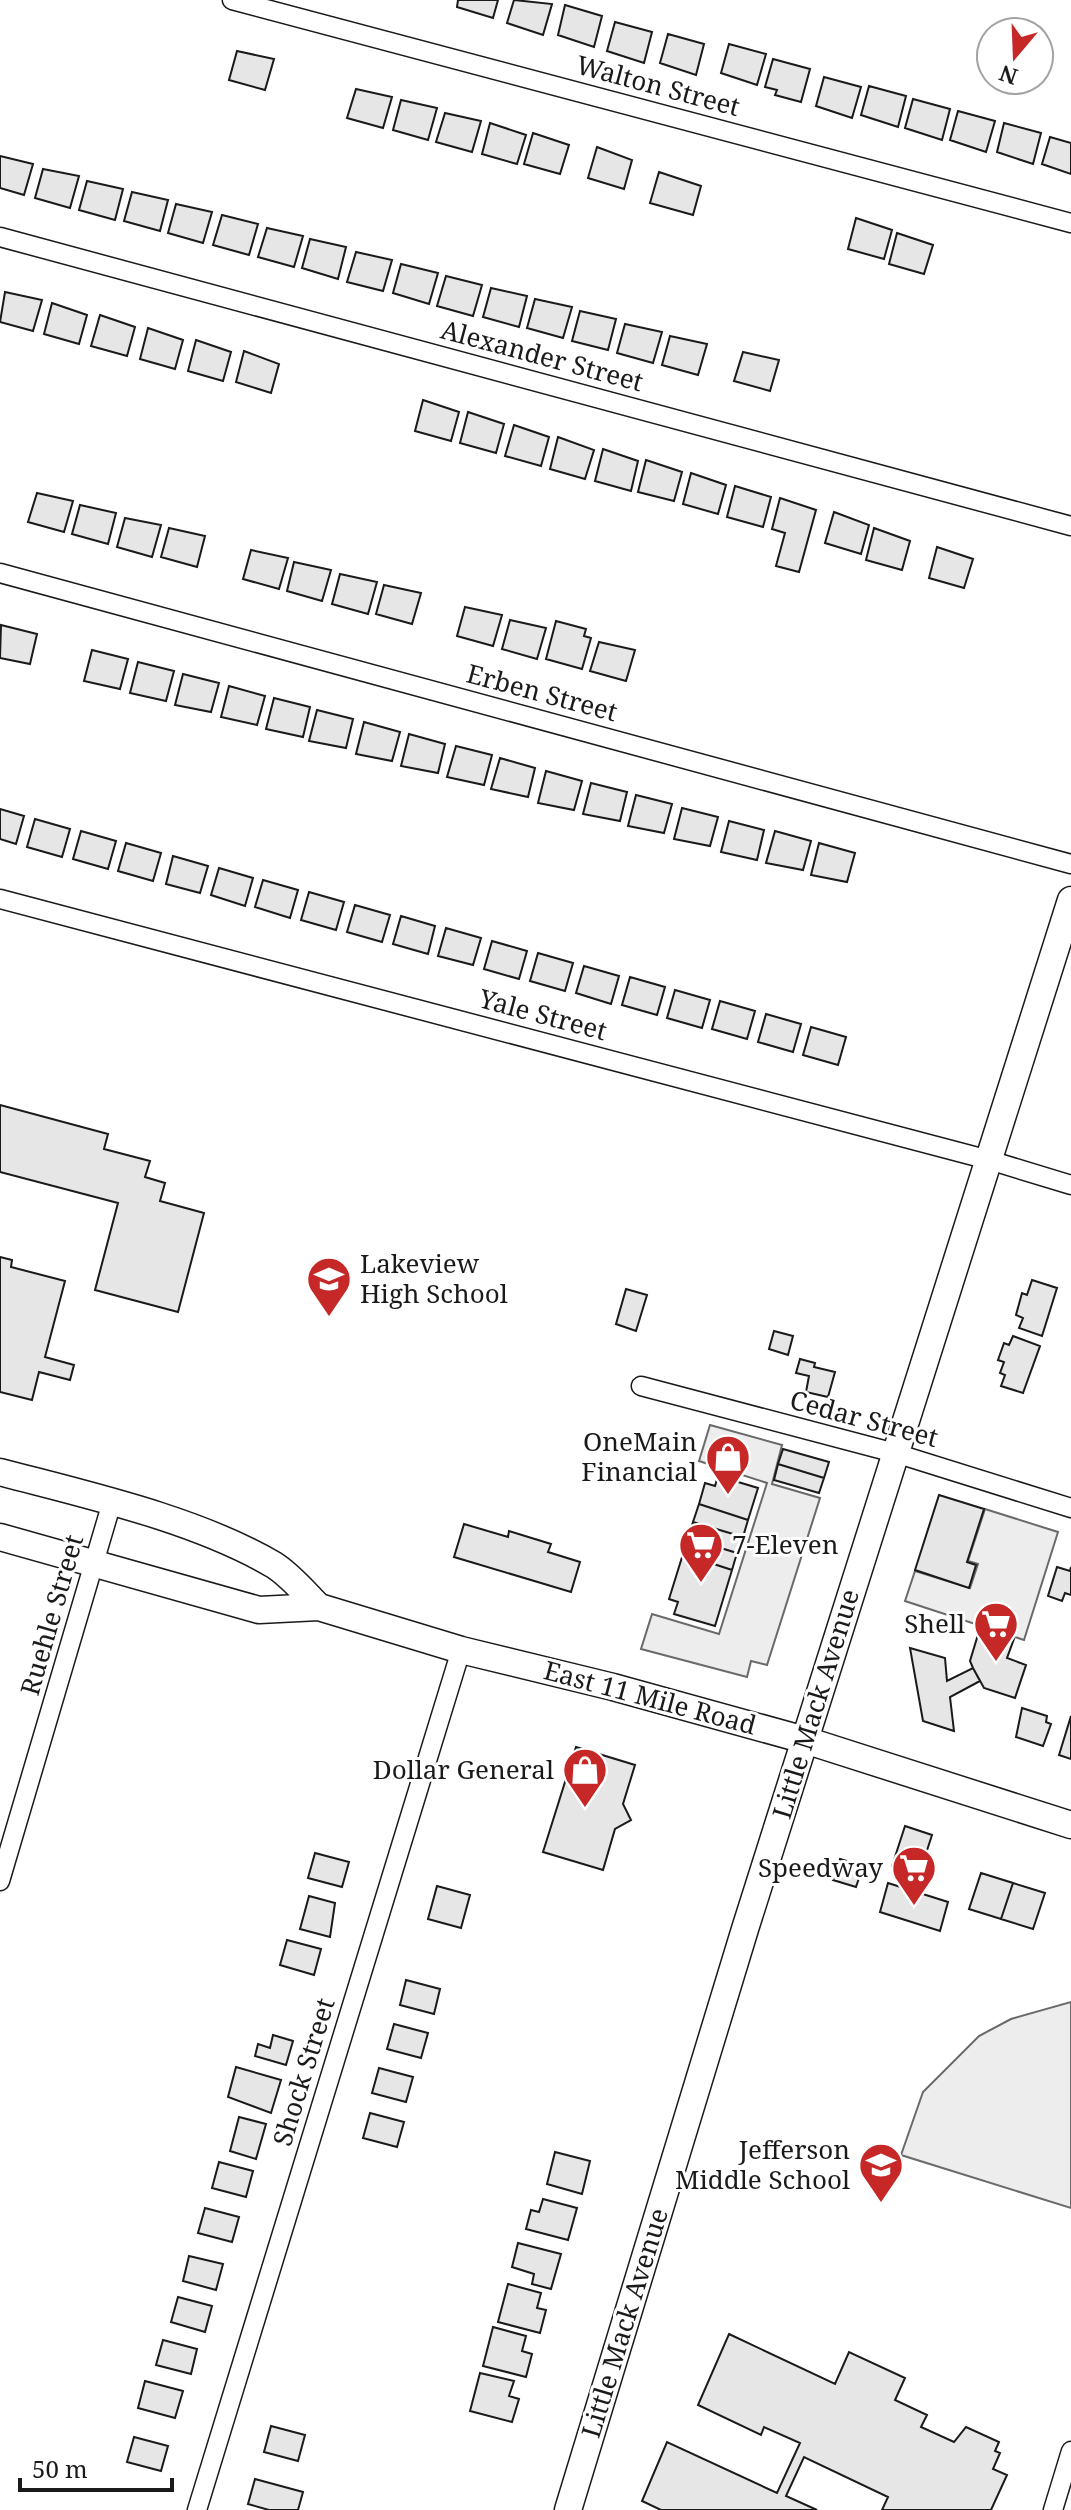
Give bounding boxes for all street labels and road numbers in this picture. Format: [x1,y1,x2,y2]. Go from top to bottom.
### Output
street label: Walton Street [572,46,744,124]
street label: Alexander Street [437,311,647,399]
street label: Erben Street [463,655,621,729]
street label: Yale Street [475,979,611,1048]
street label: Cedar Street [786,1381,942,1455]
street label: Ruehle Street [11,1530,91,1699]
street label: Little Mack Avenue [763,1585,867,1823]
street label: East 11 Mile Road [540,1651,760,1743]
street label: Shock Street [263,1993,343,2150]
street label: Little Mack Avenue [572,2204,676,2442]

